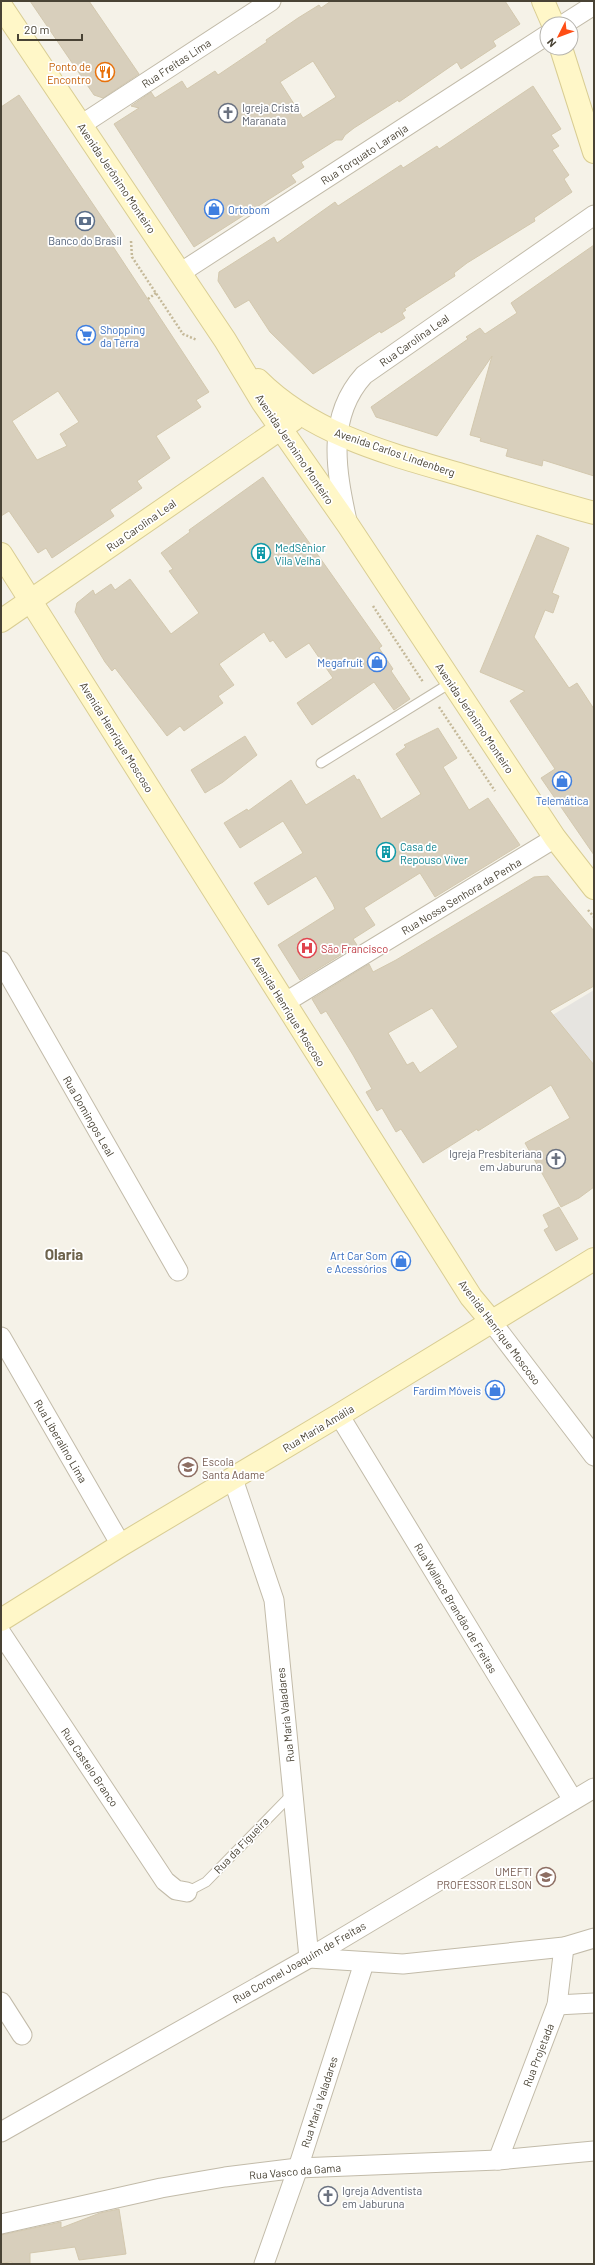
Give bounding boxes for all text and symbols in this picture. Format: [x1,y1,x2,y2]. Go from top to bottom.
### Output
scale bar [18,16,82,42]
north arrow [539,16,579,56]
text: 20 m [24,22,50,36]
street label: Rua Freitas Lima [139,36,213,90]
text: N [544,36,558,50]
place label: Ponto de Encontro [47,60,91,86]
restaurant icon: Ponto de Encontro [94,61,116,83]
place label: Igreja Cristã Maranata [242,101,299,127]
church icon: Igreja Cristã Maranata [217,102,239,124]
street label: Avenida Jerônimo Monteiro [75,120,159,236]
street label: Rua Torquato Laranja [318,121,410,187]
shop icon: Ortobom [203,198,225,220]
place label: Ortobom [228,203,270,216]
bank icon: Banco do Brasil [74,210,96,232]
place label: Banco do Brasil [48,234,122,247]
street label: Rua Carolina Leal [377,311,451,369]
place label: Shopping da Terra [100,323,145,349]
supermarket icon: Shopping da Terra [75,324,97,346]
street label: Avenida Jerônimo Monteiro [253,391,337,507]
street label: Avenida Carlos Lindenberg [333,425,457,479]
street label: Rua Carolina Leal [104,496,178,554]
place label: MedSênior Vila Velha [275,541,326,567]
building icon: MedSênior Vila Velha [250,542,272,564]
shop icon: Megafruit [366,651,388,673]
place label: Megafruit [317,656,363,669]
street label: Avenida Jerônimo Monteiro [433,660,517,776]
street label: Avenida Henrique Moscoso [78,679,156,795]
shop icon: Telemática [551,770,573,792]
place label: Telemática [536,794,588,807]
place label: Casa de Repouso Viver [400,840,468,866]
building icon: Casa de Repouso Viver [375,841,397,863]
street label: Rua Nossa Senhora da Penha [399,855,523,937]
hospital icon: São Francisco [296,937,318,959]
place label: São Francisco [321,942,388,955]
street label: Avenida Henrique Moscoso [250,953,328,1069]
street label: Rua Domingos Leal [61,1073,117,1159]
place label: Igreja Presbiteriana em Jaburuna [449,1147,542,1173]
church icon: Igreja Presbiteriana em Jaburuna [545,1148,567,1170]
district label: Olaria [45,1245,83,1263]
place label: Art Car Som e Acessórios [327,1249,387,1275]
shop icon: Art Car Som e Acessórios [390,1250,412,1272]
street label: Avenida Henrique Moscoso [456,1277,544,1387]
shop icon: Fardim Móveis [484,1379,506,1401]
place label: Fardim Móveis [413,1384,481,1397]
street label: Rua Liberalino Lima [32,1397,90,1485]
street label: Rua Maria Amália [280,1402,356,1454]
place label: Escola Santa Adame [202,1455,265,1481]
school or university icon: Escola Santa Adame [177,1456,199,1478]
street label: Rua Wallace Brandão de Freitas [412,1541,500,1675]
street label: Rua Maria Valadares [274,1667,296,1763]
street label: Rua Castelo Branco [59,1725,121,1809]
street label: Rua da Figueira [211,1814,271,1876]
place label: UMEFTI PROFESSOR ELSON [437,1865,532,1891]
school or university icon: UMEFTI PROFESSOR ELSON [535,1866,557,1888]
street label: Rua Coronel Joaquim de Freitas [230,1919,368,2005]
street label: Rua Projetada [520,2022,556,2088]
street label: Rua Maria Valadares [298,2055,340,2149]
street label: Rua Vasco da Gama [249,2161,341,2181]
place label: Igreja Adventista em Jaburuna [342,2184,422,2210]
church icon: Igreja Adventista em Jaburuna [317,2185,339,2207]

